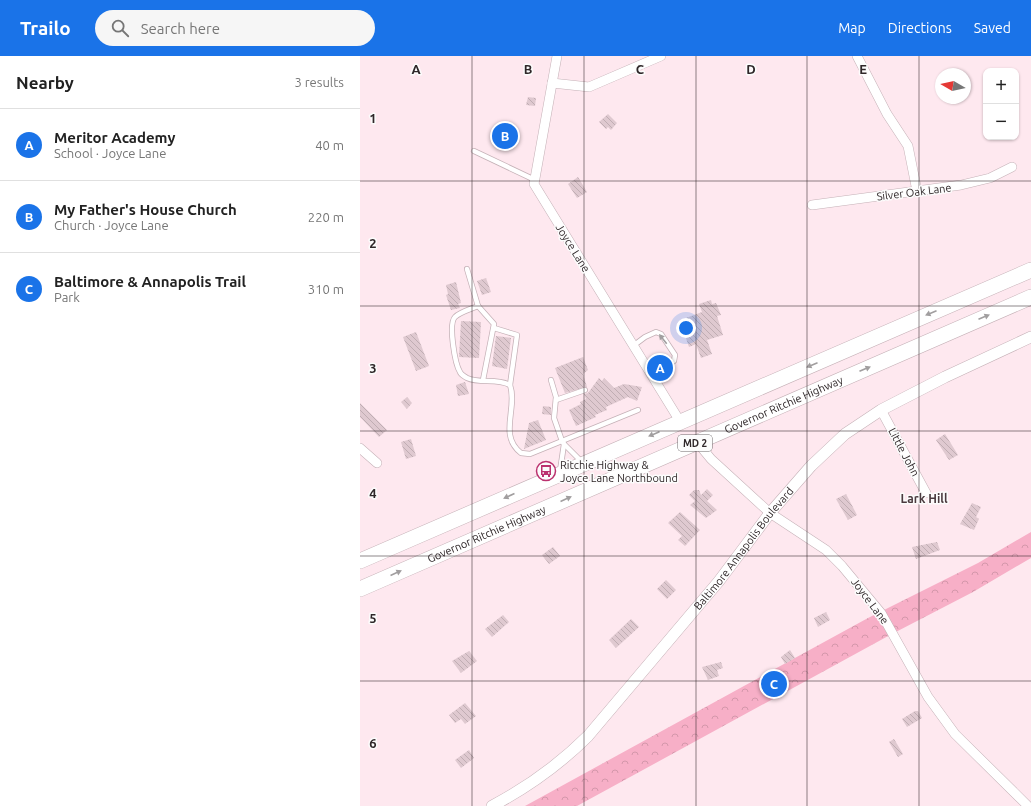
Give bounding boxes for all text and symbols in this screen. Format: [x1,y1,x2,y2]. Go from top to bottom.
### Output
search box [95,10,375,46]
text: Trailo [20,17,71,39]
icon: search [109,17,131,39]
text: Search here [141,20,220,37]
text: Map [838,20,866,36]
text: Directions [888,20,952,36]
text: Saved [974,20,1011,36]
text: A [411,62,421,76]
text: B [524,62,533,76]
text: C [636,62,645,76]
text: D [746,62,756,76]
text: E [859,62,867,76]
north arrow [935,68,971,104]
map controls [983,68,1019,140]
button: + [983,68,1019,104]
text: Nearby [16,73,74,92]
text: 3 results [294,75,344,89]
button: − [983,104,1019,140]
text: 1 [369,111,377,125]
pin: B [492,121,518,151]
text: Meritor Academy [54,129,175,146]
text: A [24,138,34,152]
text: 40 m [315,138,344,152]
text: School · Joyce Lane [54,146,166,160]
street label: Silver Oak Lane [876,181,952,203]
text: My Father's House Church [54,201,237,218]
text: B [25,210,33,224]
text: 220 m [308,210,344,224]
text: Church · Joyce Lane [54,218,169,232]
street label: Joyce Lane [553,222,593,274]
text: 2 [369,236,377,250]
text: Baltimore & Annapolis Trail [54,273,246,290]
text: C [25,282,33,296]
text: 310 m [308,282,344,296]
text: Park [54,290,80,304]
one-way arrow [925,310,937,316]
one-way arrow [979,314,991,320]
your location [676,318,696,338]
one-way arrow [659,333,668,344]
pin: A [647,353,673,383]
text: 3 [369,361,377,375]
one-way arrow [806,362,817,368]
one-way arrow [860,366,871,372]
street label: Governor Ritchie Highway [723,373,845,436]
street label: Little John [886,426,922,478]
one-way arrow [649,431,660,437]
road number: MD 2 [678,435,712,451]
place label: Ritchie Highway & Joyce Lane Northbound [560,459,678,484]
bus stop icon: Ritchie Highway & Joyce Lane Northbound [535,460,557,482]
street label: Baltimore Annapolis Boulevard [691,485,796,612]
text: 4 [369,486,377,500]
district label: Lark Hill [900,492,948,505]
one-way arrow [503,493,515,500]
one-way arrow [561,496,572,502]
street label: Governor Ritchie Highway [426,503,548,565]
one-way arrow [390,570,402,576]
street label: Joyce Lane [849,576,891,626]
text: 5 [369,611,377,625]
pin: C [761,669,787,699]
text: 6 [369,736,377,750]

